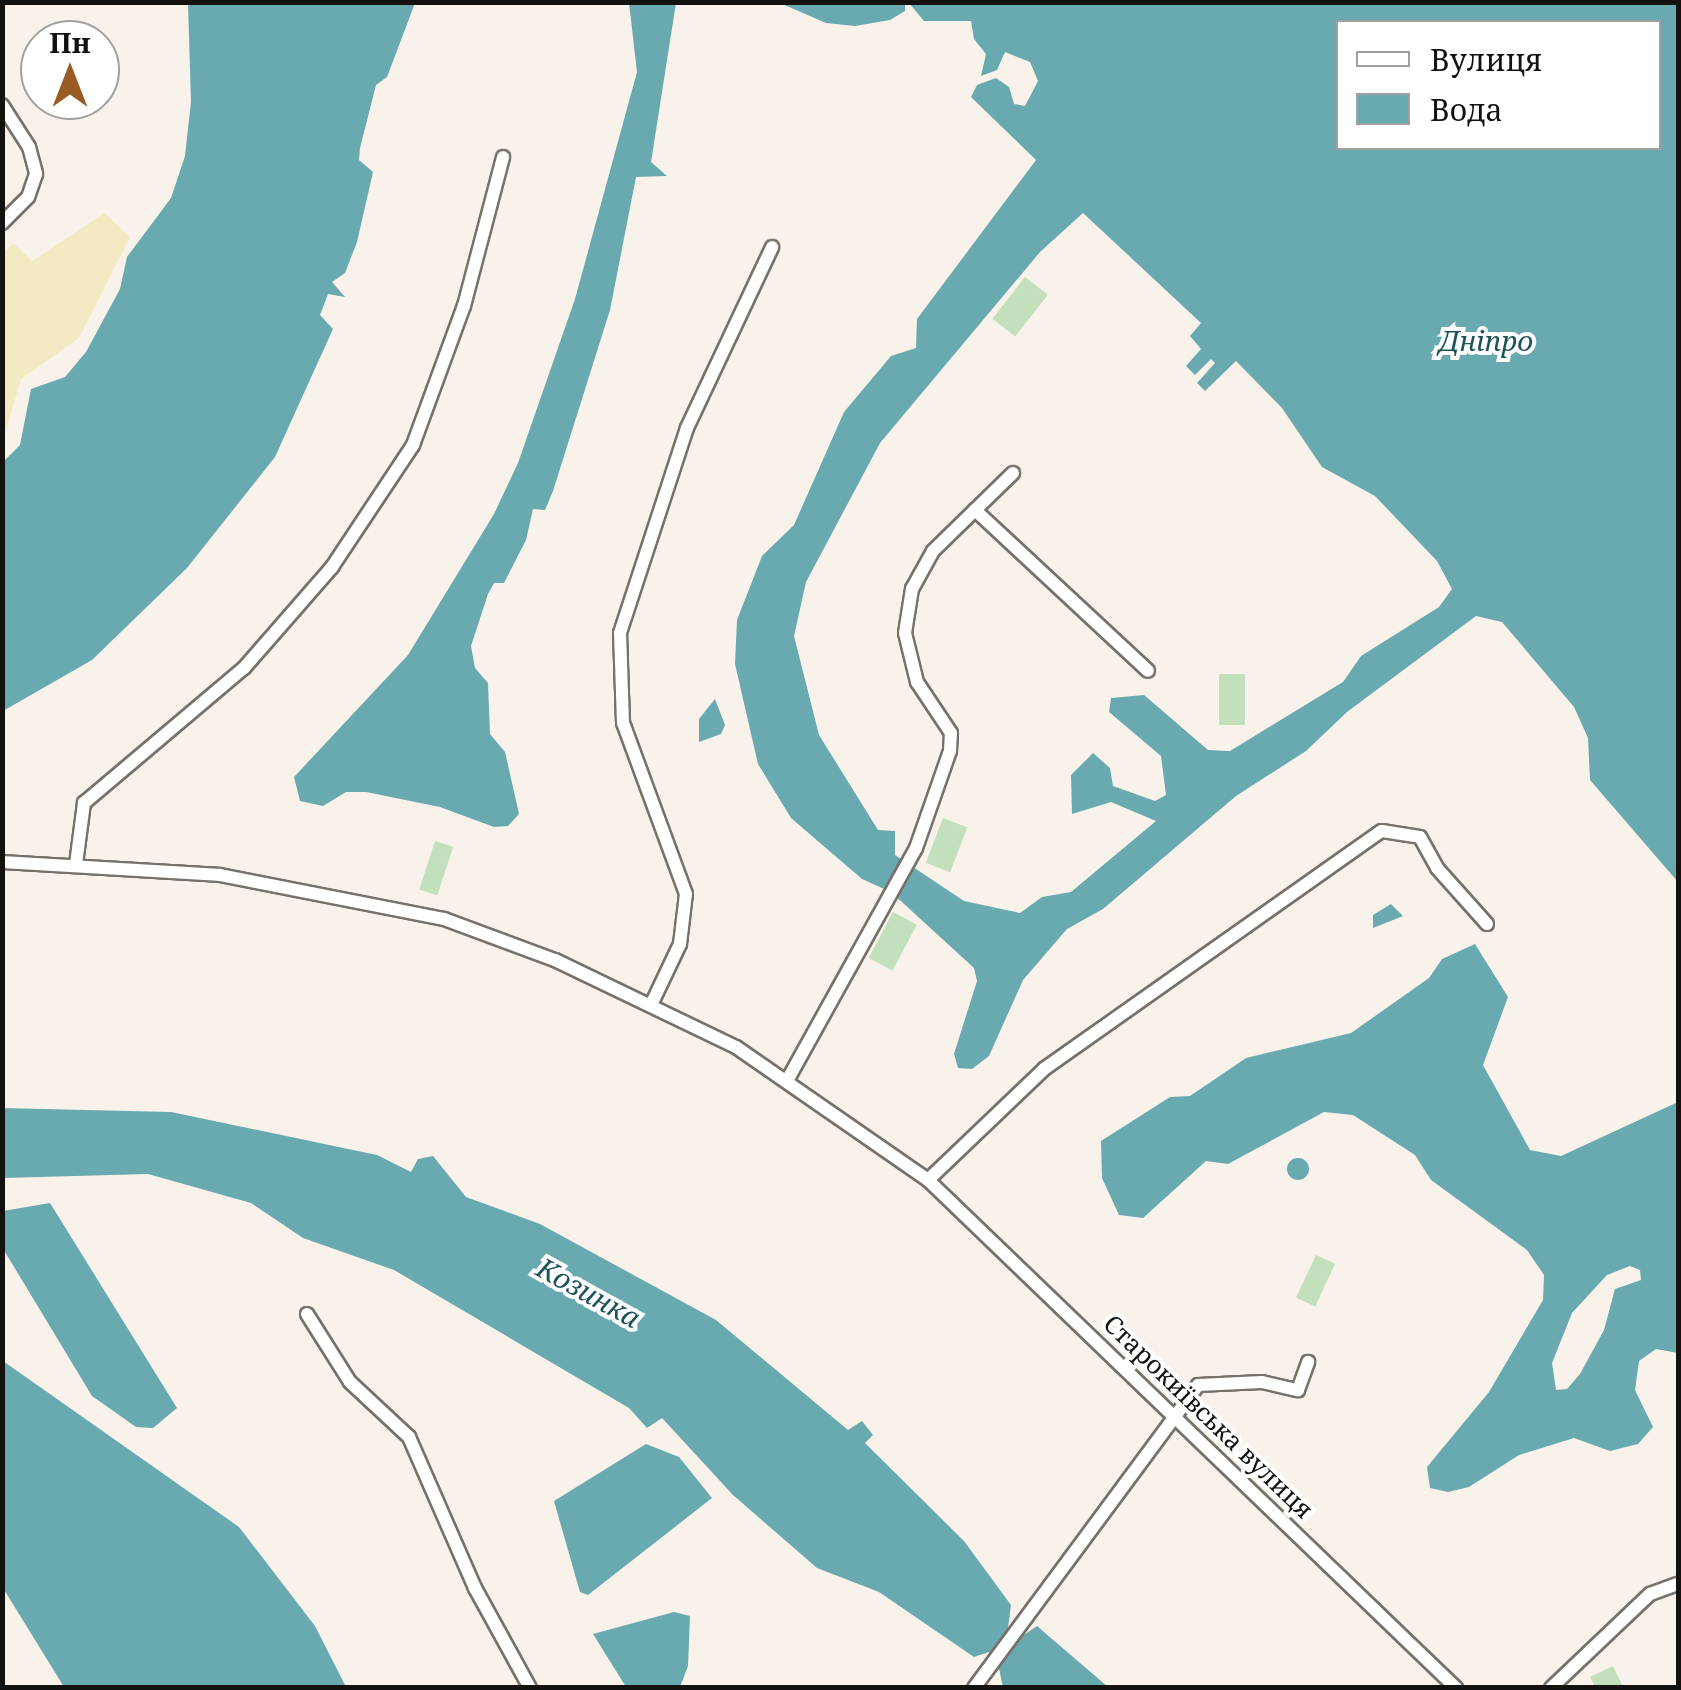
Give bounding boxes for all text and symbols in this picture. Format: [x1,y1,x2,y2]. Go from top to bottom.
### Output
north arrow [20,20,120,120]
legend [1336,20,1661,150]
text: Пн [49,23,91,61]
text: Вулиця [1430,39,1542,80]
text: Вода [1430,89,1503,130]
water label: Дніпро [1439,323,1533,357]
water label: Козинка [531,1250,647,1334]
street label: Старокиївська вулиця [1098,1308,1320,1524]

